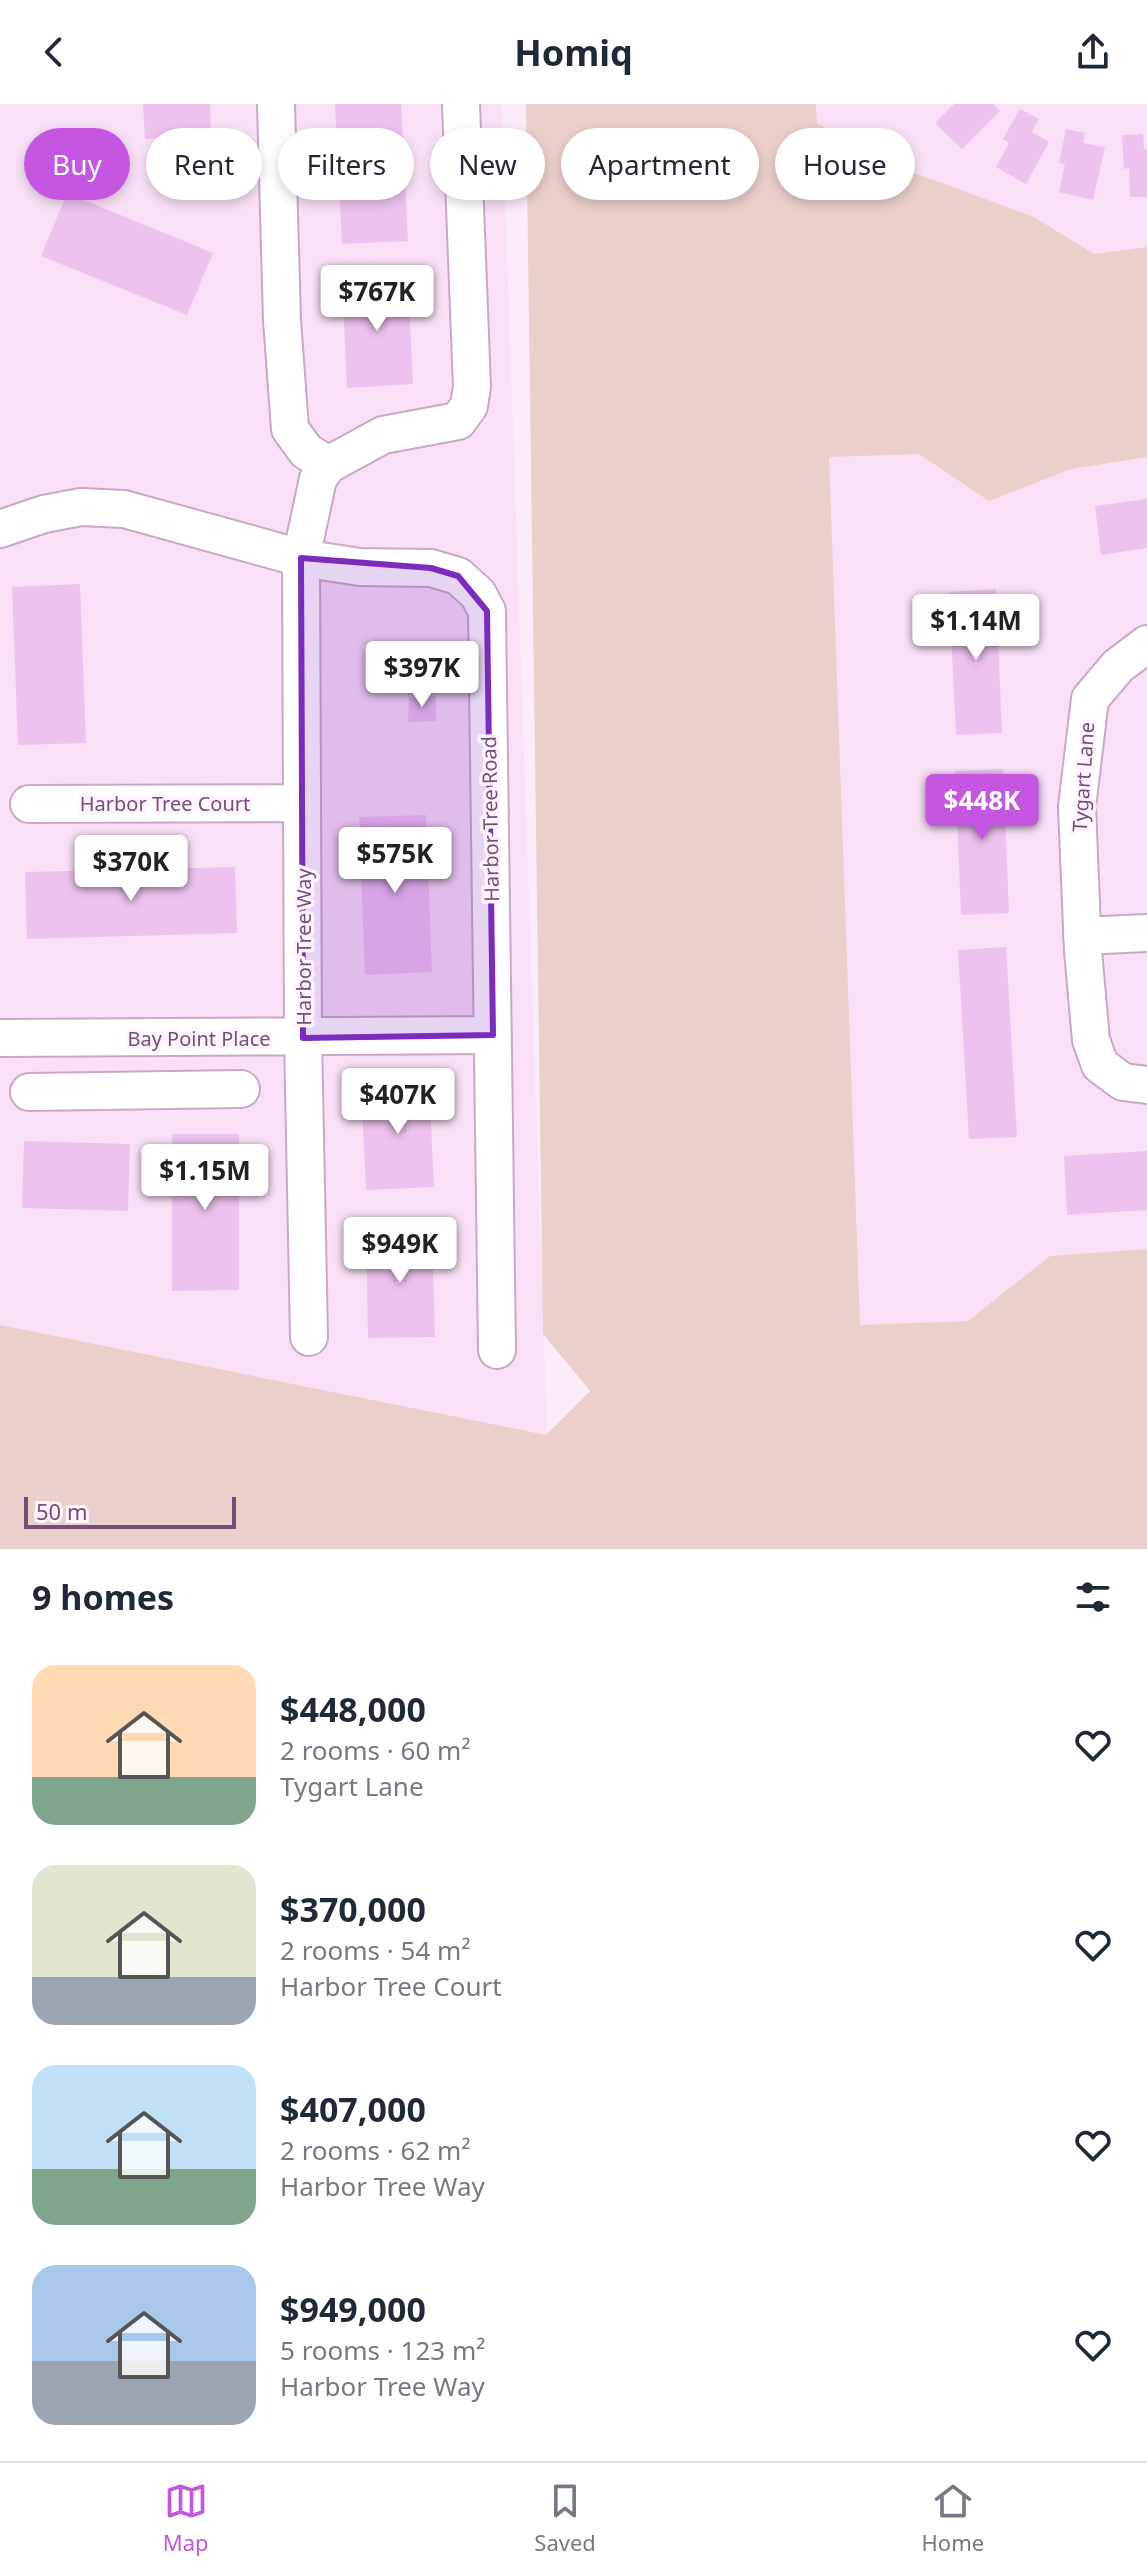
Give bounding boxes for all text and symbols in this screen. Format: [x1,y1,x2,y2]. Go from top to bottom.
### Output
text: Homiq [514,28,633,77]
icon: back [32,30,76,74]
icon: share [1071,30,1115,74]
chip: Buy [24,128,130,200]
chip: Rent [146,128,262,200]
chip: Filters [278,128,414,200]
chip: New [430,128,545,200]
chip: Apartment [561,128,759,200]
chip: House [775,128,915,200]
pin: $767K [321,265,433,333]
text: $767K [339,273,415,309]
pin: $1.14M [911,594,1041,662]
text: $1.14M [930,602,1022,638]
pin: $397K [366,641,478,709]
text: $397K [384,649,460,685]
street label: Tygart Lane [1066,721,1100,833]
street label: Harbor Tree Road [475,736,505,902]
pin: $448K [926,774,1038,842]
text: $448K [944,782,1020,818]
street label: Harbor Tree Court [80,790,250,817]
pin: $575K [339,827,451,895]
pin: $370K [75,835,187,903]
text: $575K [357,835,433,871]
text: $370K [93,843,169,879]
street label: Harbor Tree Way [290,867,317,1026]
street label: Bay Point Place [127,1025,271,1052]
pin: $407K [342,1068,454,1136]
text: $407K [360,1076,436,1112]
pin: $1.15M [140,1144,270,1212]
text: $1.15M [159,1152,251,1188]
pin: $949K [344,1217,456,1285]
text: $949K [362,1225,438,1261]
scale bar [24,1493,236,1529]
text: 50 m [36,1496,87,1526]
text: 9 homes [32,1574,174,1620]
icon: filters [1071,1575,1115,1619]
text: $448,000 [280,1686,426,1732]
icon: home [96,1697,192,1793]
icon: heart [1071,1723,1115,1767]
text: 2 rooms · 60 m² [280,1732,470,1768]
text: Tygart Lane [280,1768,424,1804]
text: $370,000 [280,1886,426,1932]
icon: home [96,1897,192,1993]
icon: heart [1071,1923,1115,1967]
text: 2 rooms · 54 m² [280,1932,470,1968]
text: Harbor Tree Court [280,1968,502,2004]
text: $407,000 [280,2086,426,2132]
icon: home [96,2097,192,2193]
icon: heart [1071,2123,1115,2167]
text: 2 rooms · 62 m² [280,2132,470,2168]
text: Harbor Tree Way [280,2168,485,2204]
text: $949,000 [280,2286,426,2332]
icon: home [96,2297,192,2393]
icon: heart [1071,2323,1115,2367]
text: 5 rooms · 123 m² [280,2332,485,2368]
text: Harbor Tree Way [280,2368,485,2404]
tab: Map [163,2479,209,2557]
tab: Saved [534,2479,596,2557]
tab: Home [922,2479,984,2557]

